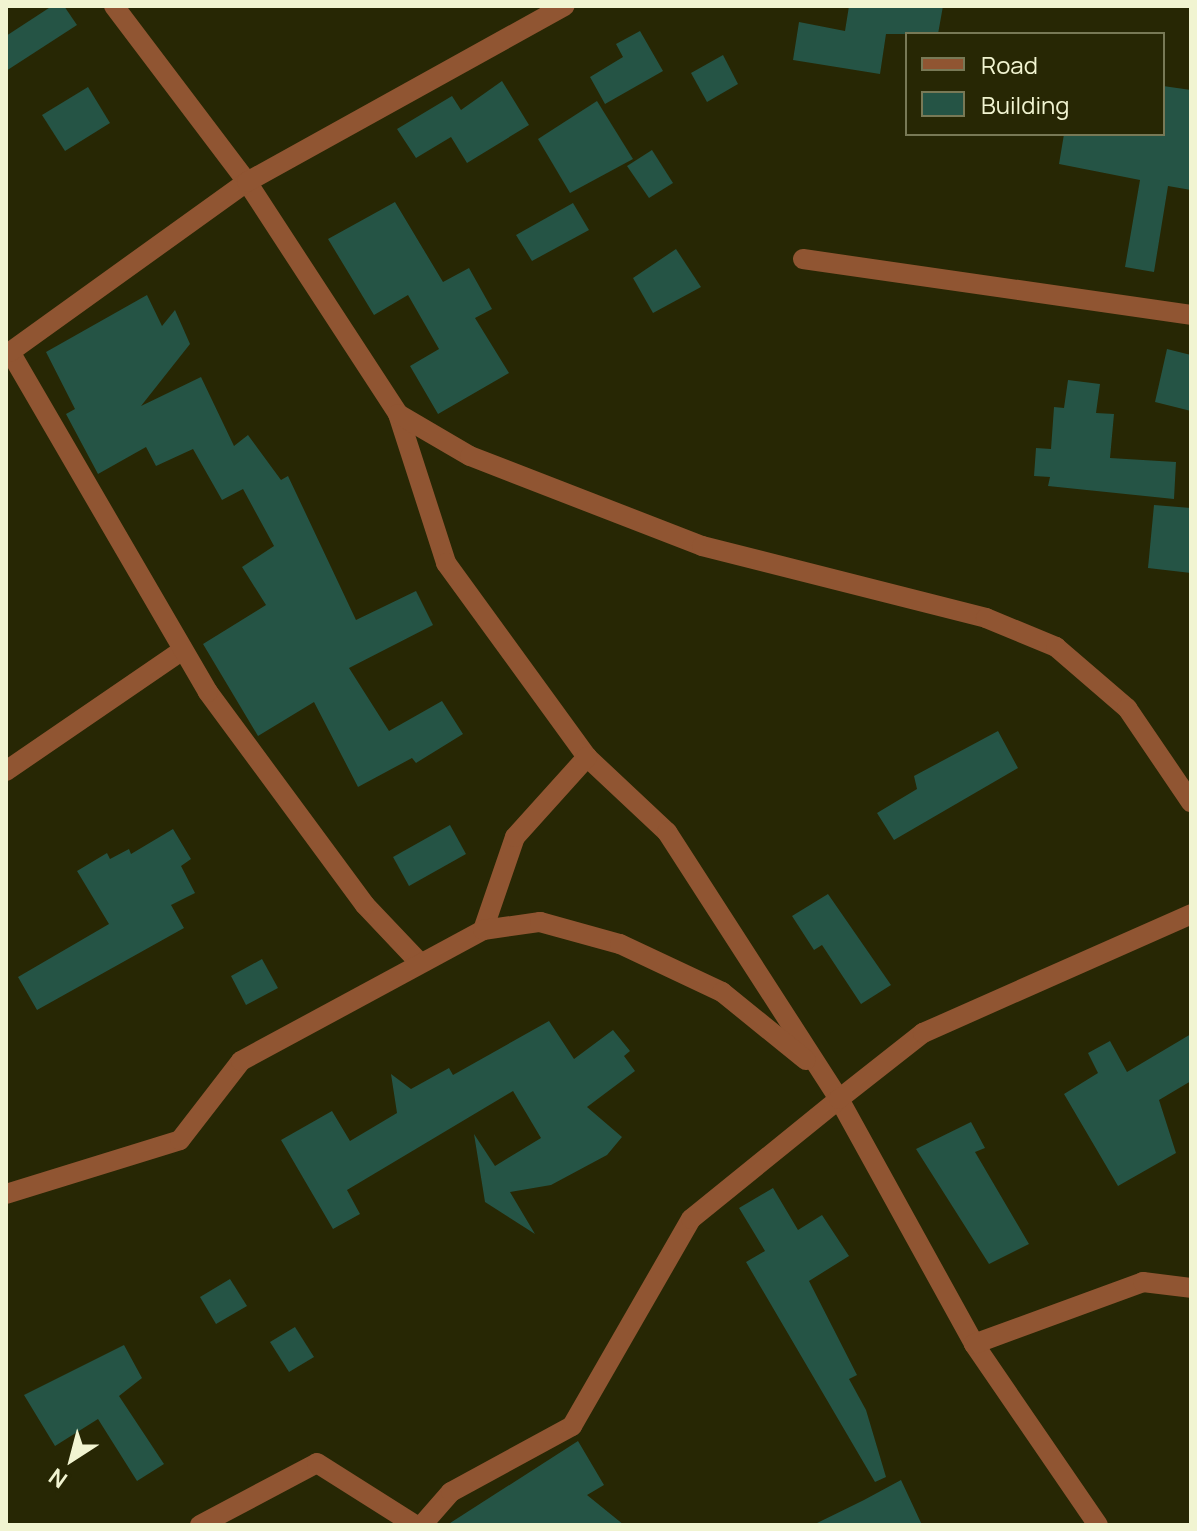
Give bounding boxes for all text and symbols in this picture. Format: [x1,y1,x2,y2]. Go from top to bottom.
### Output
legend [905,32,1165,136]
text: Road [981,48,1038,81]
text: Building [981,88,1069,121]
north arrow [32,1419,112,1499]
text: N [43,1462,73,1495]

